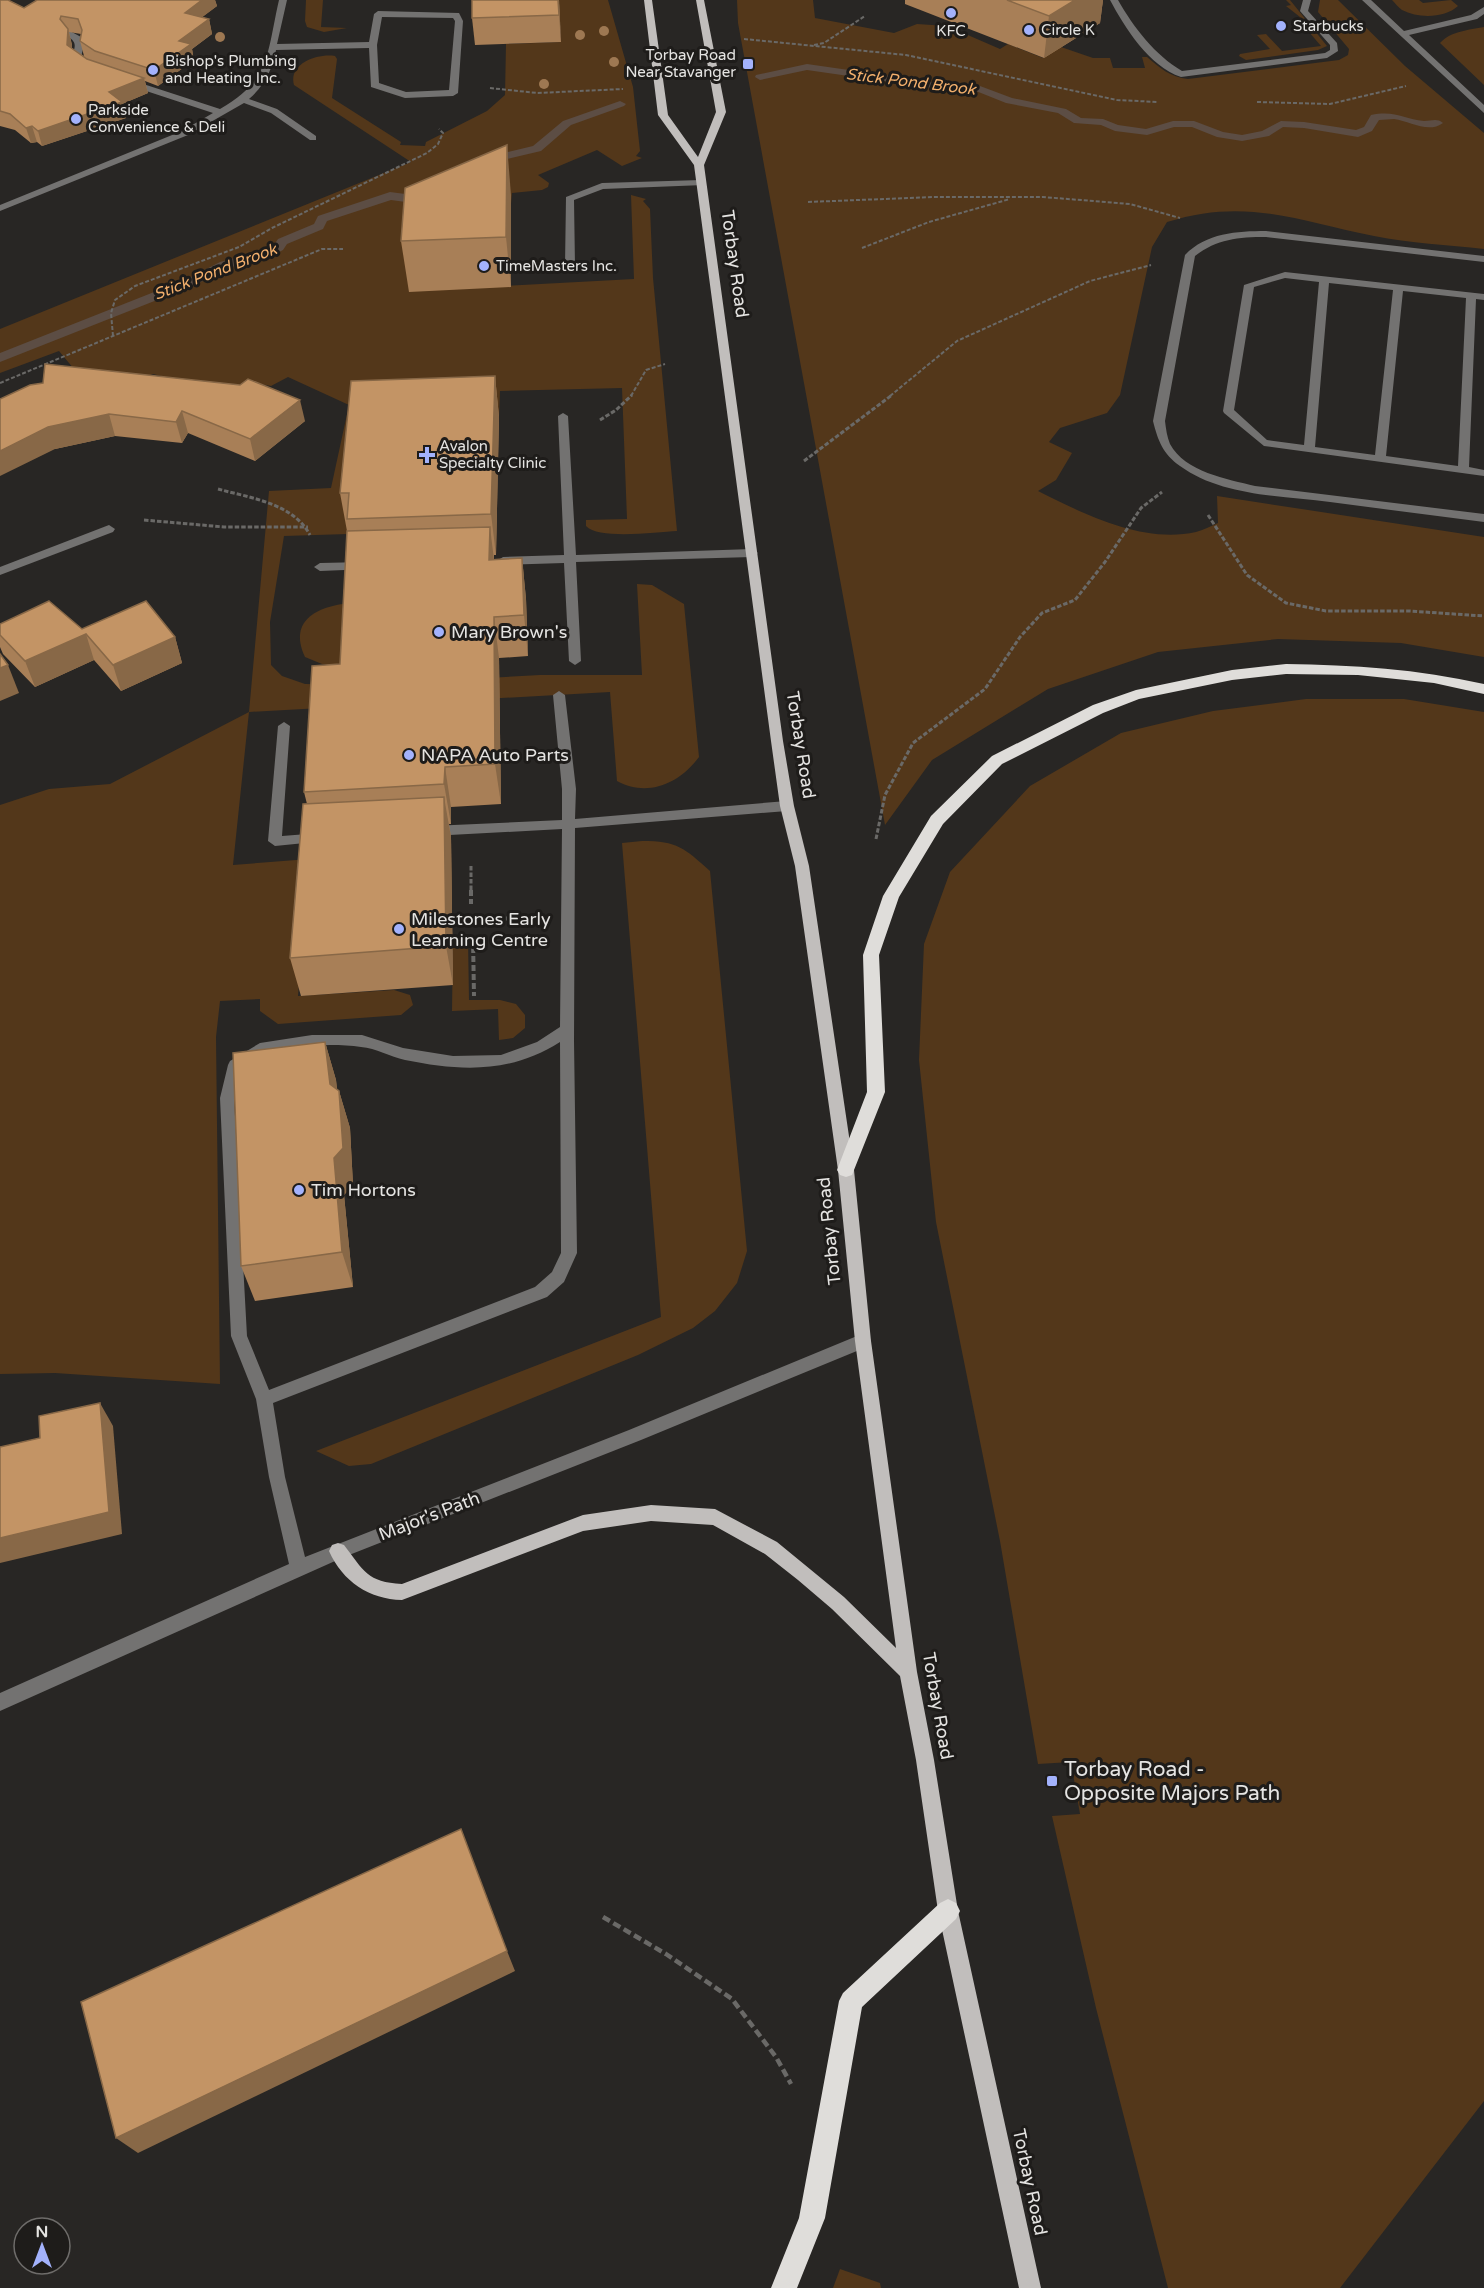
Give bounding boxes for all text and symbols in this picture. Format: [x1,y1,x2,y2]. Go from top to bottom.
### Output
marker: KFC [944,6,958,20]
place label: Starbucks [1293,17,1364,35]
marker: Starbucks [1274,19,1288,33]
place label: Circle K [1041,21,1095,39]
place label: KFC [936,22,966,40]
marker: Circle K [1022,23,1036,37]
place label: Torbay Road Near Stavanger [626,46,736,81]
place label: Bishop's Plumbing and Heating Inc. [165,52,297,87]
marker: Torbay Road Near Stavanger [741,57,755,71]
marker: Bishop's Plumbing and Heating Inc. [146,63,160,77]
water label: Stick Pond Brook [845,64,978,100]
place label: Parkside Convenience & Deli [88,101,225,136]
marker: Parkside Convenience & Deli [69,112,83,126]
street label: Torbay Road [717,209,753,319]
water label: Stick Pond Brook [151,239,281,305]
place label: TimeMasters Inc. [496,257,617,275]
marker: TimeMasters Inc. [477,259,491,273]
place label: Avalon Specialty Clinic [439,437,546,472]
marker: Avalon Specialty Clinic [420,448,434,462]
place label: Mary Brown's [451,621,567,643]
marker: Mary Brown's [432,625,446,639]
street label: Torbay Road [782,690,820,800]
place label: NAPA Auto Parts [421,744,569,766]
marker: NAPA Auto Parts [402,748,416,762]
place label: Milestones Early Learning Centre [411,908,551,951]
marker: Milestones Early Learning Centre [392,922,406,936]
street label: Torbay Road [812,1176,846,1286]
place label: Tim Hortons [311,1179,416,1201]
marker: Tim Hortons [292,1183,306,1197]
street label: Major's Path [375,1487,483,1545]
street label: Torbay Road [918,1651,958,1761]
place label: Torbay Road - Opposite Majors Path [1064,1757,1280,1806]
marker: Torbay Road - Opposite Majors Path [1045,1774,1059,1788]
street label: Torbay Road [1008,2127,1052,2237]
north arrow [12,2216,72,2276]
text: N [36,2222,48,2242]

